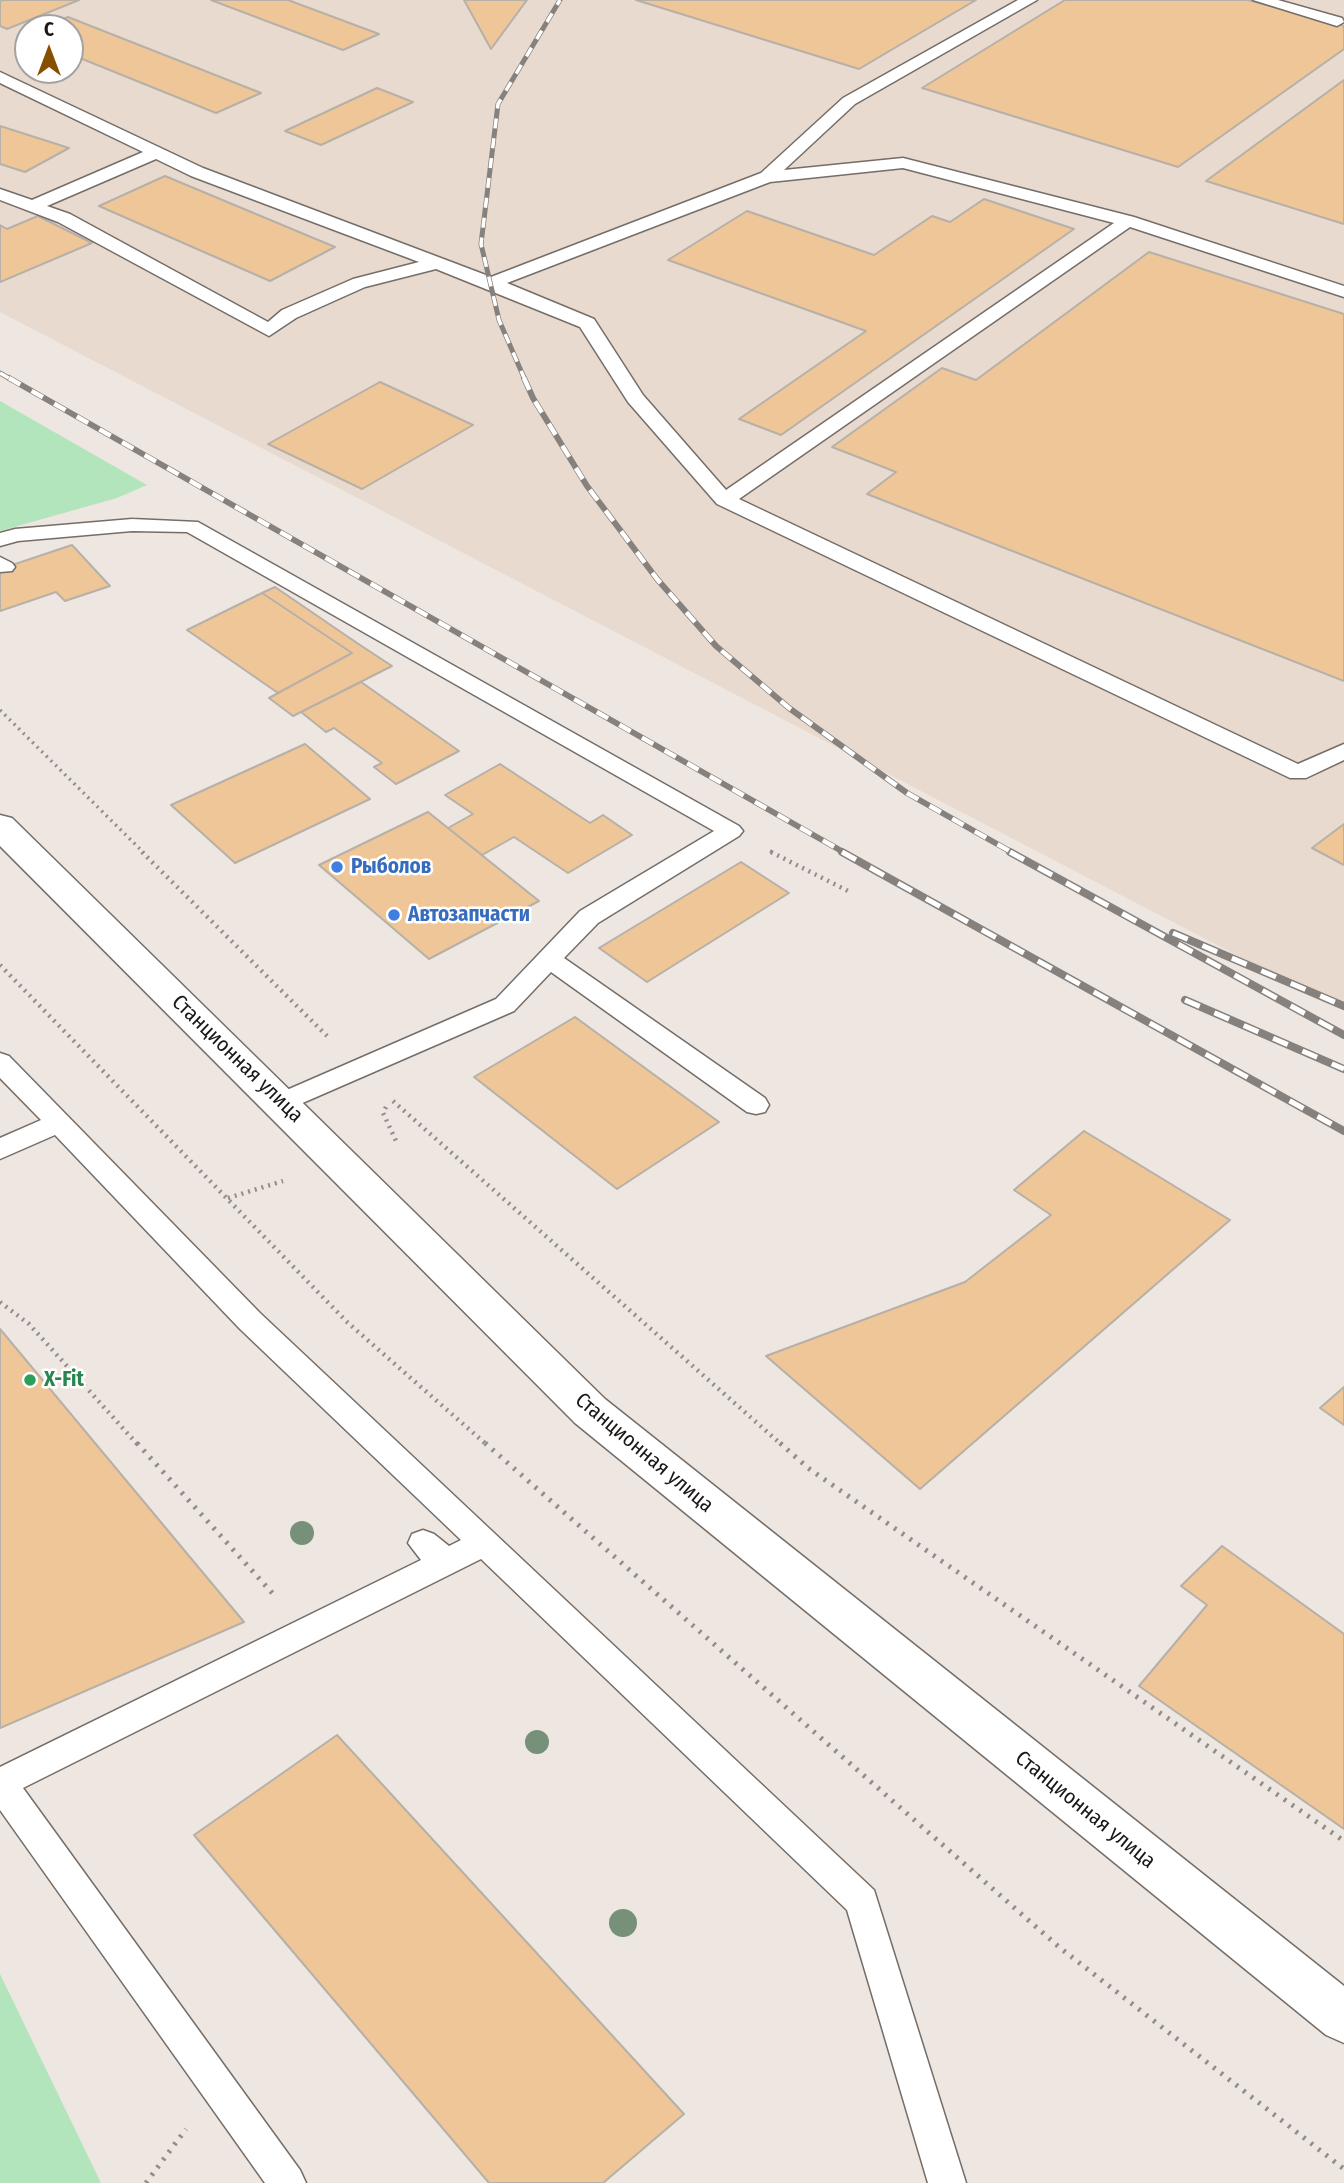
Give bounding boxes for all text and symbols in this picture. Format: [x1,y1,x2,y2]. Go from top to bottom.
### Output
north arrow [14,14,84,84]
text: С [44,18,54,41]
place label: Рыболов [351,854,431,880]
marker: Рыболов [329,859,345,875]
place label: Автозапчасти [408,902,530,928]
marker: Автозапчасти [386,907,402,923]
street label: Станционная улица [166,990,308,1128]
place label: X-Fit [44,1367,84,1393]
marker: X-Fit [22,1372,38,1388]
street label: Станционная улица [570,1388,718,1518]
street label: Станционная улица [1010,1746,1160,1874]

